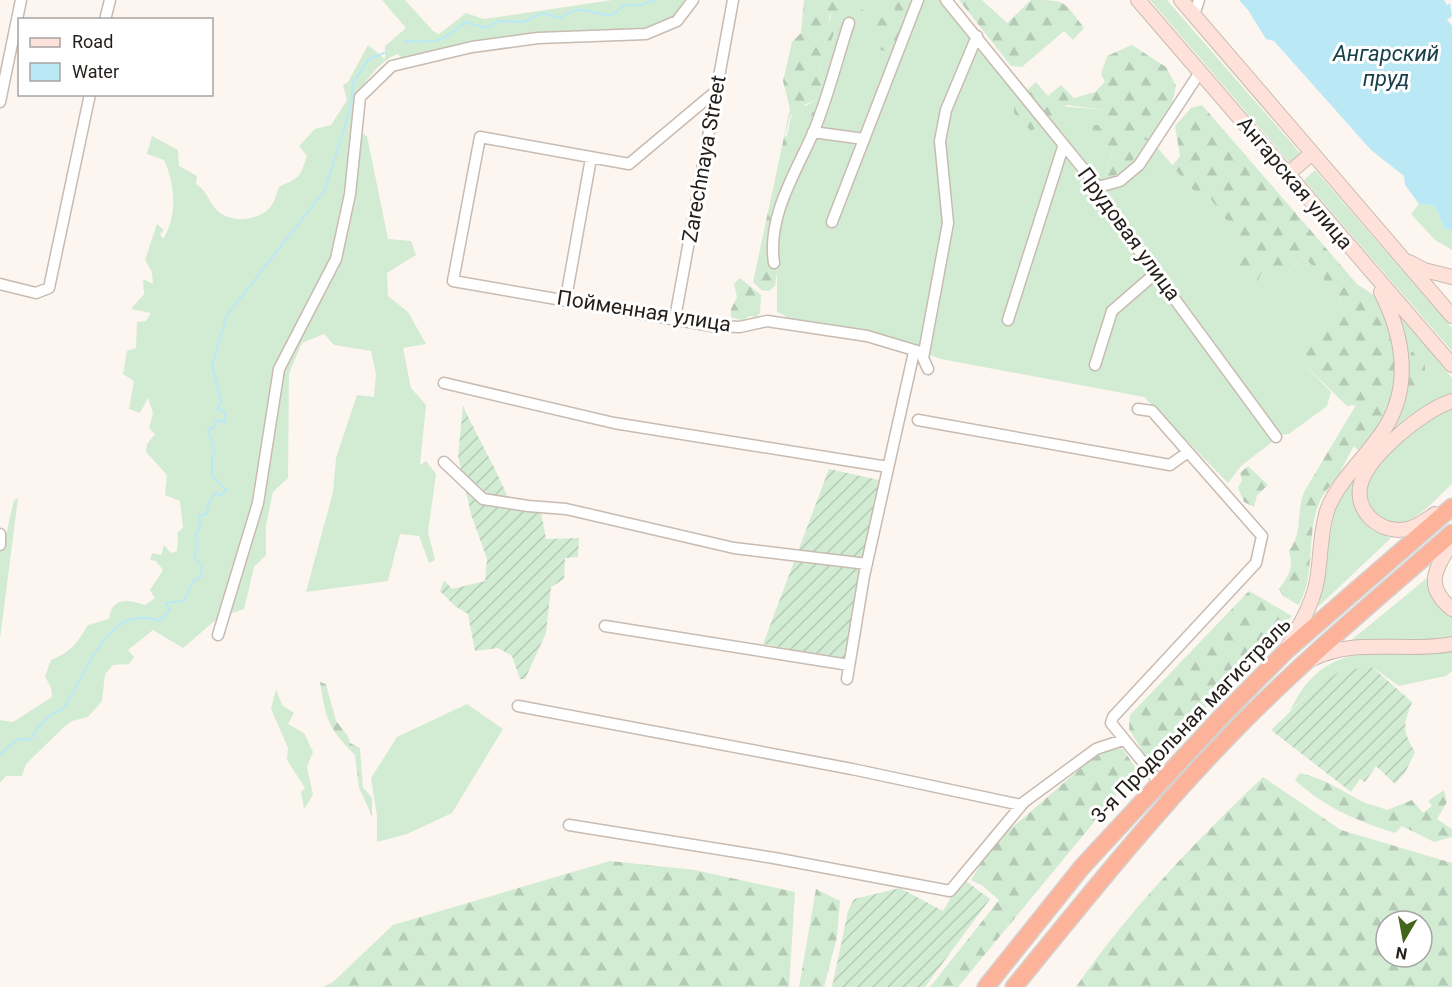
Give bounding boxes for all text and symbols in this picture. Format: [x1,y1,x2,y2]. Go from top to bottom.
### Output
legend [18,18,213,96]
text: Road [72,31,113,52]
water label: Ангарский пруд [1332,41,1439,91]
text: Water [72,61,119,82]
street label: Zarechnaya Street [677,73,731,244]
street label: Ангарская улица [1232,112,1358,254]
street label: Прудовая улица [1073,163,1185,305]
street label: Пойменная улица [555,285,733,337]
street label: 3-я Продольная магистраль [1086,612,1296,828]
north arrow [1374,909,1434,969]
text: N [1394,943,1409,964]

